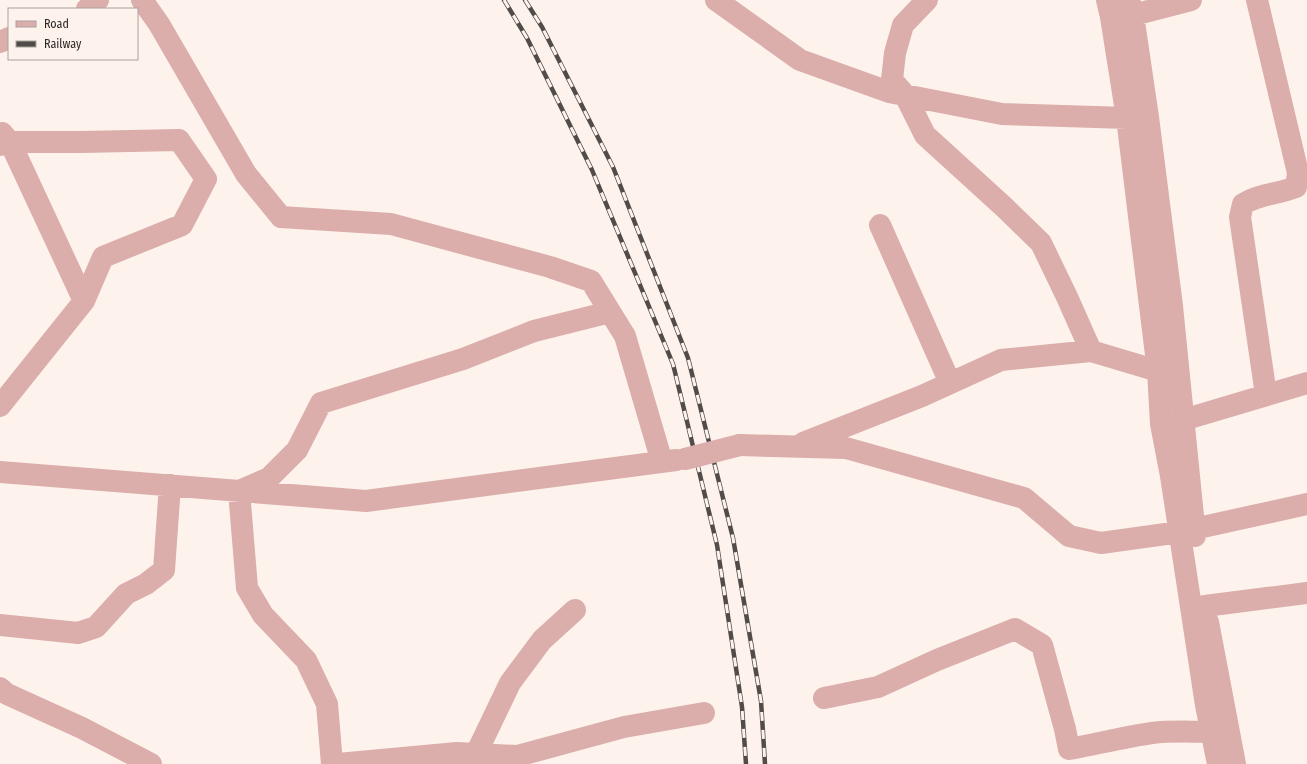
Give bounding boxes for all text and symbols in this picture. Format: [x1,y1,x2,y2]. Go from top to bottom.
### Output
legend [8,8,138,60]
text: Road [44,17,69,31]
text: Railway [44,37,82,51]

